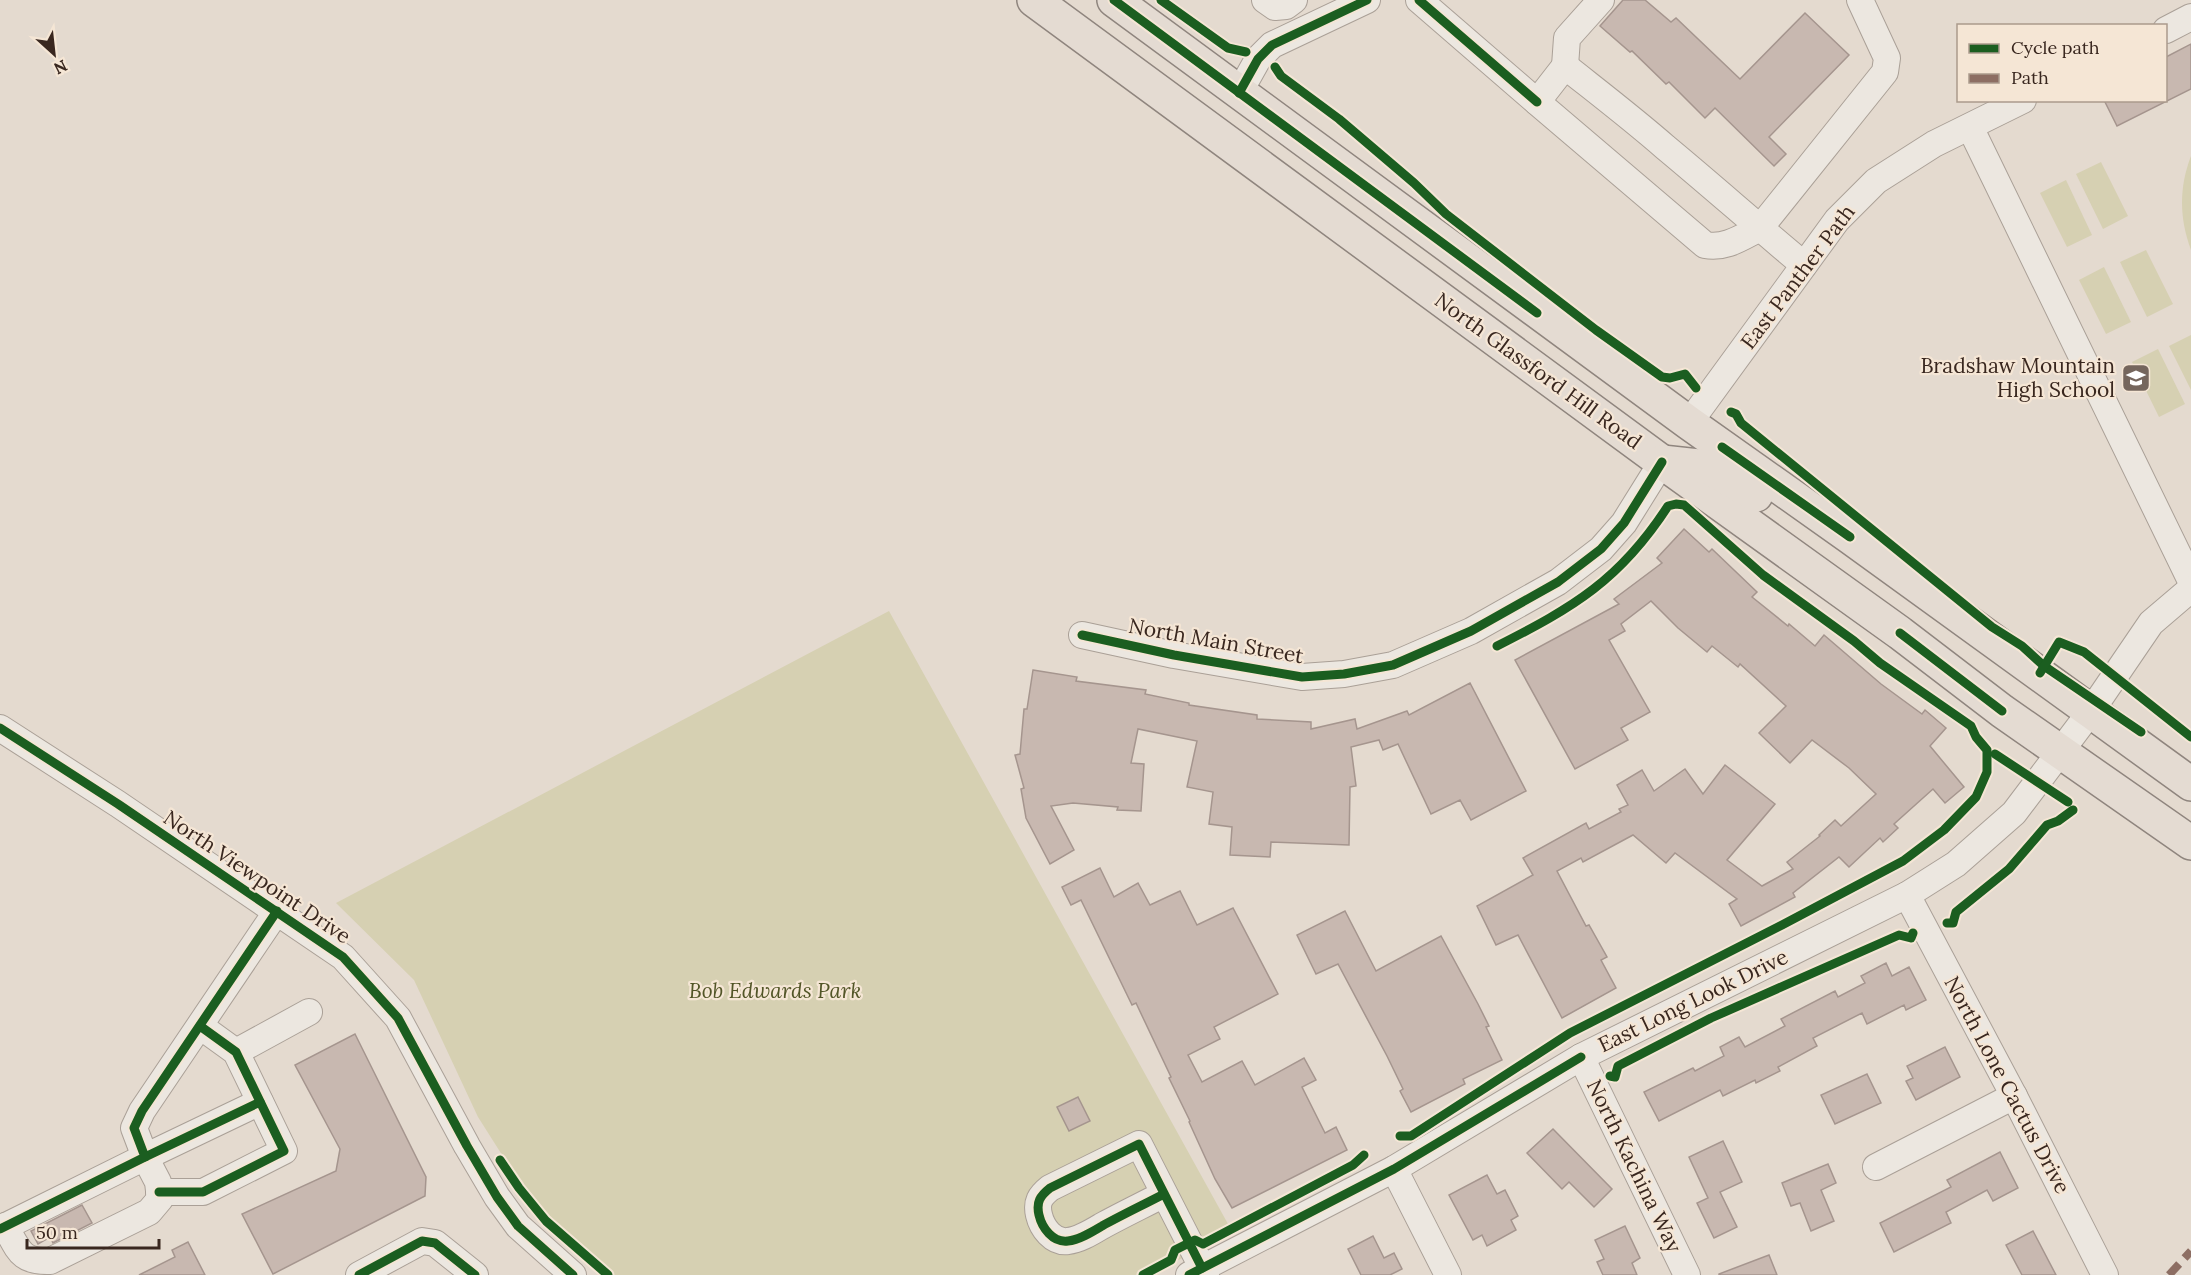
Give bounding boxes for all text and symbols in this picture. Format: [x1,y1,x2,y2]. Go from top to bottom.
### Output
north arrow [24,24,84,84]
legend [1957,24,2167,102]
text: Cycle path [2011,36,2100,59]
text: N [51,56,71,79]
text: Path [2011,66,2049,89]
street label: East Panther Path [1734,199,1861,354]
street label: North Glassford Hill Road [1429,286,1647,455]
place label: Bradshaw Mountain High School [1920,352,2115,403]
school or university icon: Bradshaw Mountain High School [2120,362,2152,394]
street label: North Main Street [1126,612,1307,669]
street label: North Viewpoint Drive [158,804,356,949]
street label: East Long Look Drive [1594,943,1792,1058]
street label: North Lone Cactus Drive [1939,971,2076,1198]
park label: Bob Edwards Park [689,977,861,1004]
street label: North Kachina Way [1581,1075,1688,1257]
scale bar [27,1212,159,1250]
text: 50 m [36,1221,78,1244]

